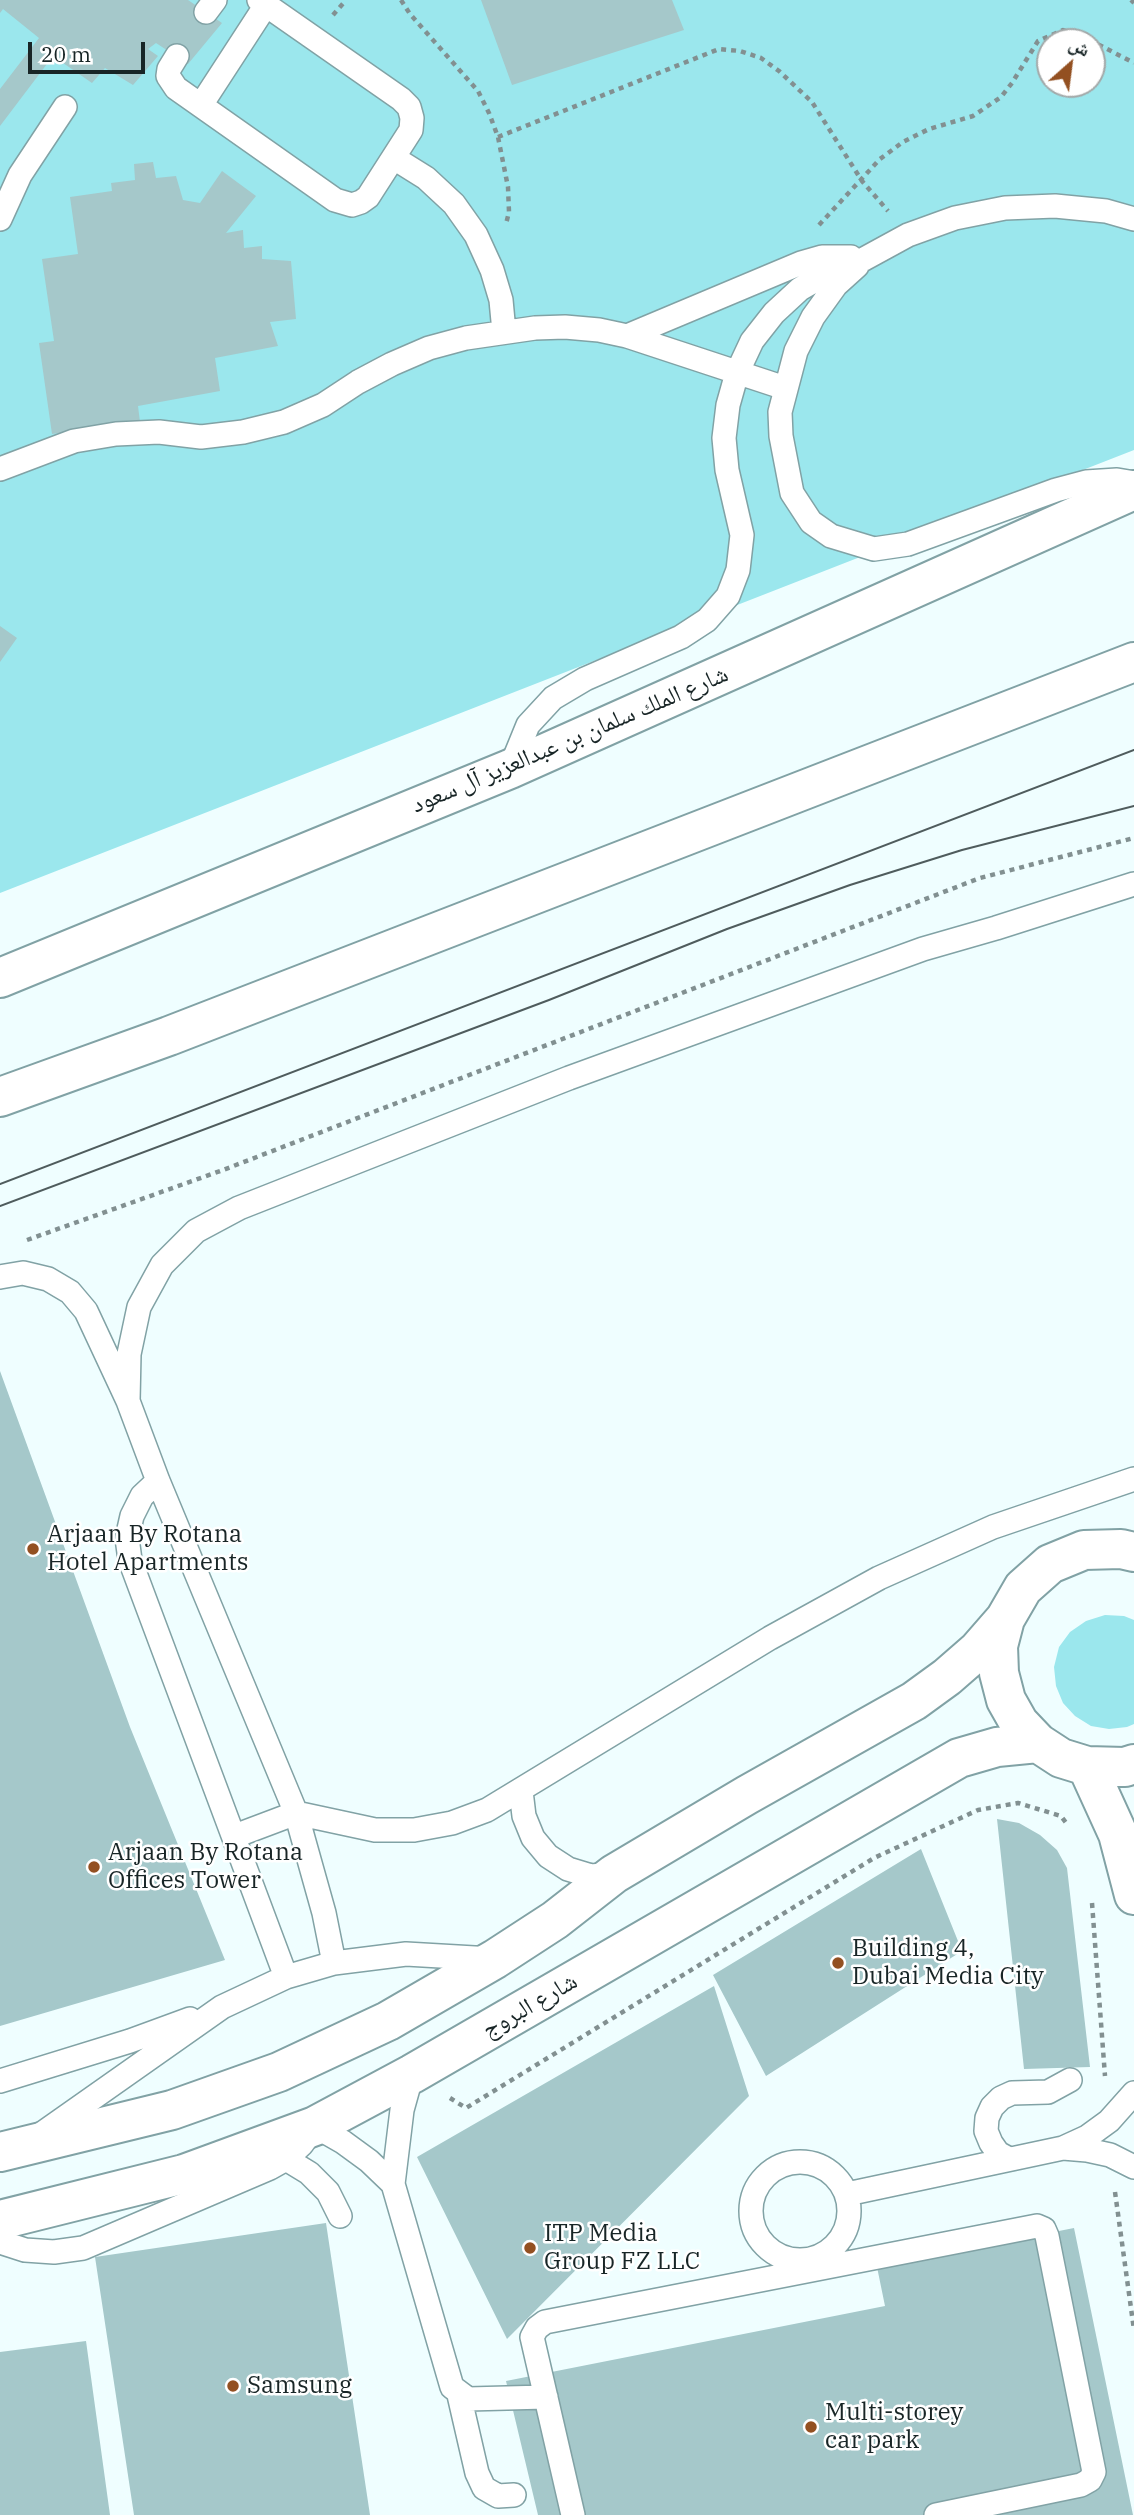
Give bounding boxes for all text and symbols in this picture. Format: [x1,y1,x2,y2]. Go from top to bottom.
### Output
scale bar [32,28,149,72]
north arrow [1036,28,1106,98]
text: ش [1065,31,1094,62]
text: 20 m [41,40,91,68]
street label: شارع الملك سلمان بن عبدالعزيز آل سعود [407,660,733,820]
place label: Arjaan By Rotana Hotel Apartments [47,1521,248,1577]
marker: Arjaan By Rotana Hotel Apartments [25,1541,41,1557]
place label: Arjaan By Rotana Offices Tower [108,1839,303,1895]
marker: Arjaan By Rotana Offices Tower [86,1859,102,1875]
place label: Building 4, Dubai Media City [852,1935,1044,1991]
marker: Building 4, Dubai Media City [830,1955,846,1971]
street label: شارع البروج [477,1967,583,2045]
place label: ITP Media Group FZ LLC [544,2220,700,2276]
marker: ITP Media Group FZ LLC [522,2240,538,2256]
place label: Samsung [247,2372,352,2400]
marker: Samsung [225,2378,241,2394]
place label: Multi-storey car park [825,2399,963,2455]
marker: Multi-storey car park [803,2419,819,2435]

